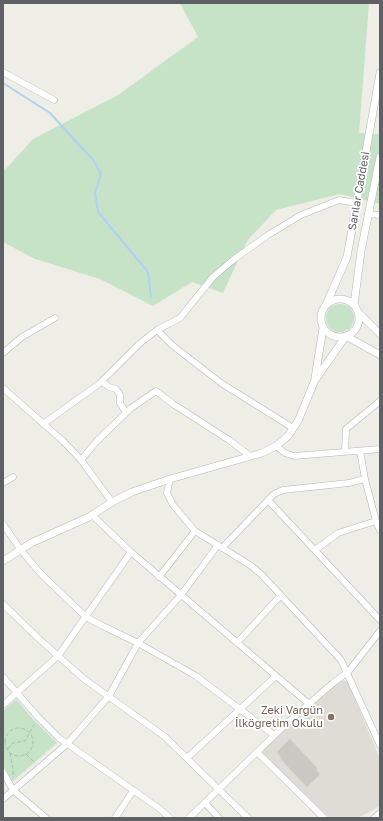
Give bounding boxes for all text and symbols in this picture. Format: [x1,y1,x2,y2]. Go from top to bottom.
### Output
street label: Sarılar Caddesi [346,151,372,231]
place label: Zeki Vargün İlköğretim Okulu [235,704,323,730]
marker: Zeki Vargün İlköğretim Okulu [326,712,336,722]

